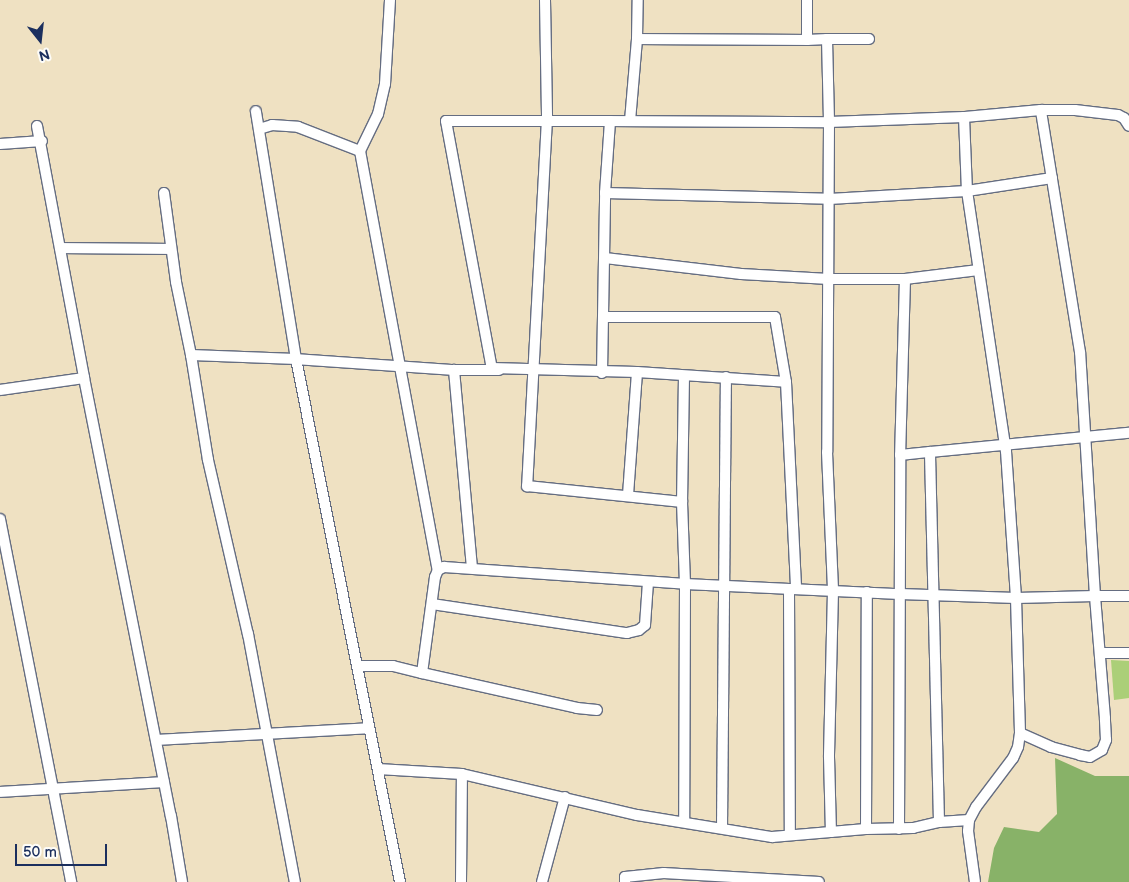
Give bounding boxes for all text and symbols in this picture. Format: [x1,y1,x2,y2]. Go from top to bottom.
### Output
north arrow [15,15,65,65]
text: N [37,45,52,65]
scale bar [18,834,110,866]
text: 50 m [23,843,57,862]

